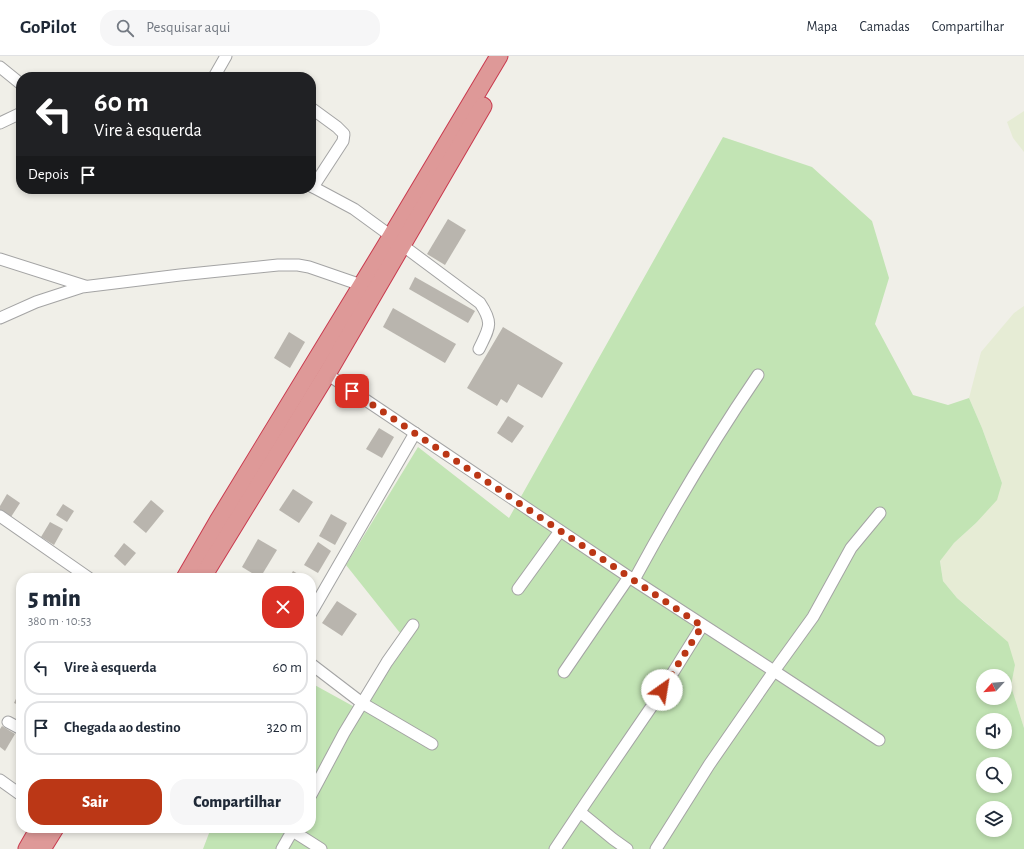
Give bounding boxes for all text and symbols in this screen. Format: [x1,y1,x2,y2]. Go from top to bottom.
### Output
search box [100,10,380,46]
icon: search [114,17,136,39]
text: GoPilot [20,18,76,37]
text: Pesquisar aqui [146,20,230,35]
text: Mapa [807,20,837,34]
text: Camadas [859,20,910,34]
text: Compartilhar [932,20,1004,34]
icon: left [28,88,80,140]
text: 60 m [94,89,149,117]
text: Vire à esquerda [94,122,202,140]
icon: arrive [77,164,99,186]
text: Depois [28,167,69,182]
pin [335,374,369,408]
icon: arrive [341,380,363,402]
button: close [262,586,304,628]
text: 5 min [28,587,81,611]
text: 380 m · 10:53 [28,615,91,628]
icon: left [30,657,52,679]
text: Vire à esquerda [64,660,157,675]
text: 60 m [273,660,302,675]
position arrow [641,669,683,711]
north arrow [976,669,1012,705]
map controls [976,669,1012,837]
button: sound [976,713,1012,749]
icon: arrive [30,717,52,739]
text: Chegada ao destino [64,720,181,735]
text: 320 m [267,720,302,735]
button: search [976,757,1012,793]
button: Sair [28,779,162,825]
button: Compartilhar [170,779,304,825]
button: layers [976,801,1012,837]

